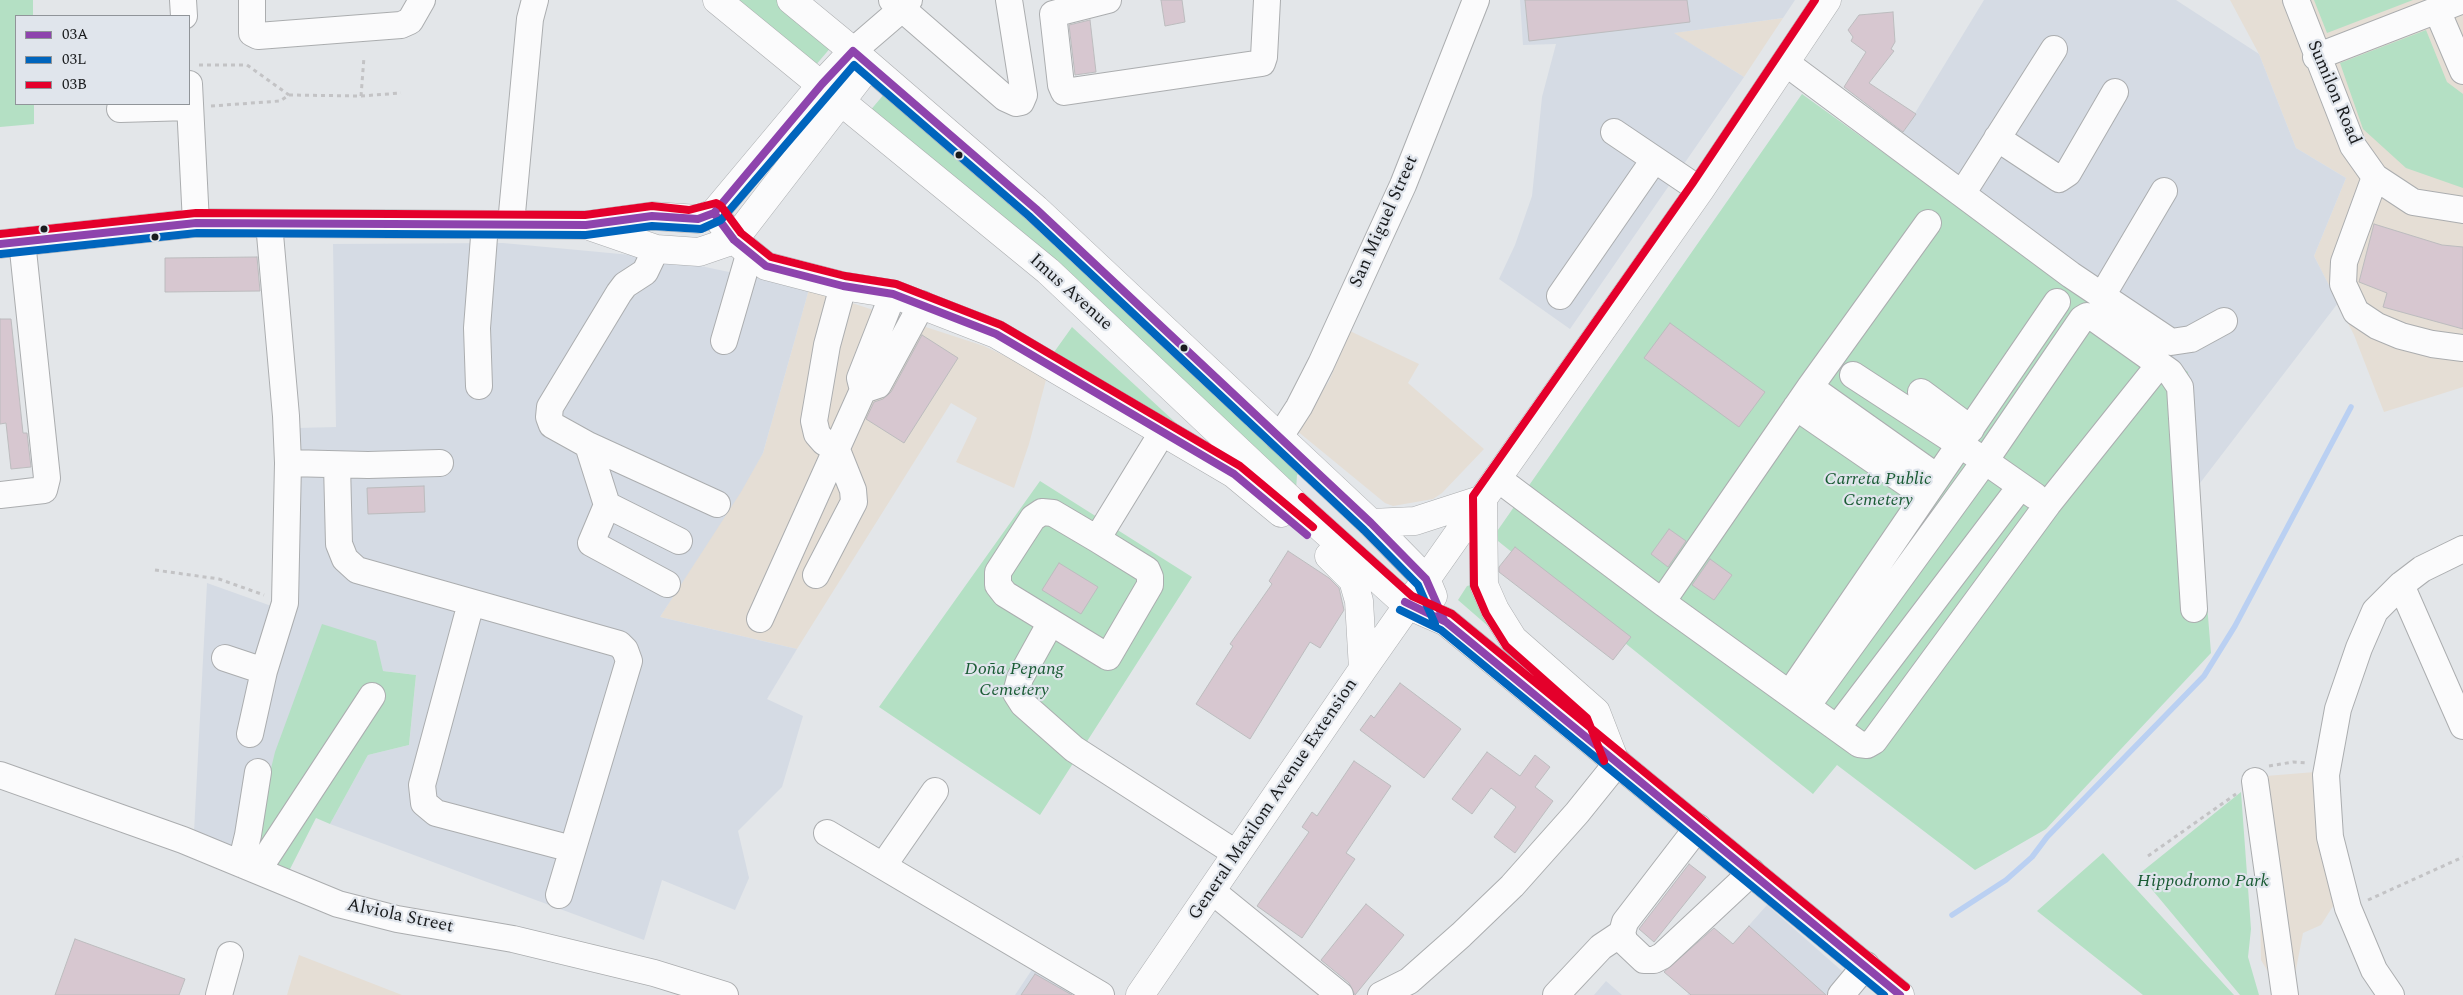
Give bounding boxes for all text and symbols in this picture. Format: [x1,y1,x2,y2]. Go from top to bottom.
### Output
legend [15,15,190,105]
text: 03A [62,23,88,46]
street label: Sumilon Road [2301,38,2365,148]
text: 03L [62,48,86,71]
text: 03B [62,73,87,96]
unlabelled marker [954,150,964,160]
street label: San Miguel Street [1346,153,1424,291]
unlabelled marker [39,224,49,234]
unlabelled marker [150,232,160,242]
street label: Imus Avenue [1024,250,1116,336]
unlabelled marker [1179,343,1189,353]
park label: Carreta Public Cemetery [1824,469,1932,512]
park label: Doña Pepang Cemetery [965,659,1063,702]
street label: General Maxilom Avenue Extension [1185,675,1363,925]
park label: Hippodromo Park [2137,871,2269,893]
street label: Alviola Street [345,895,455,939]

